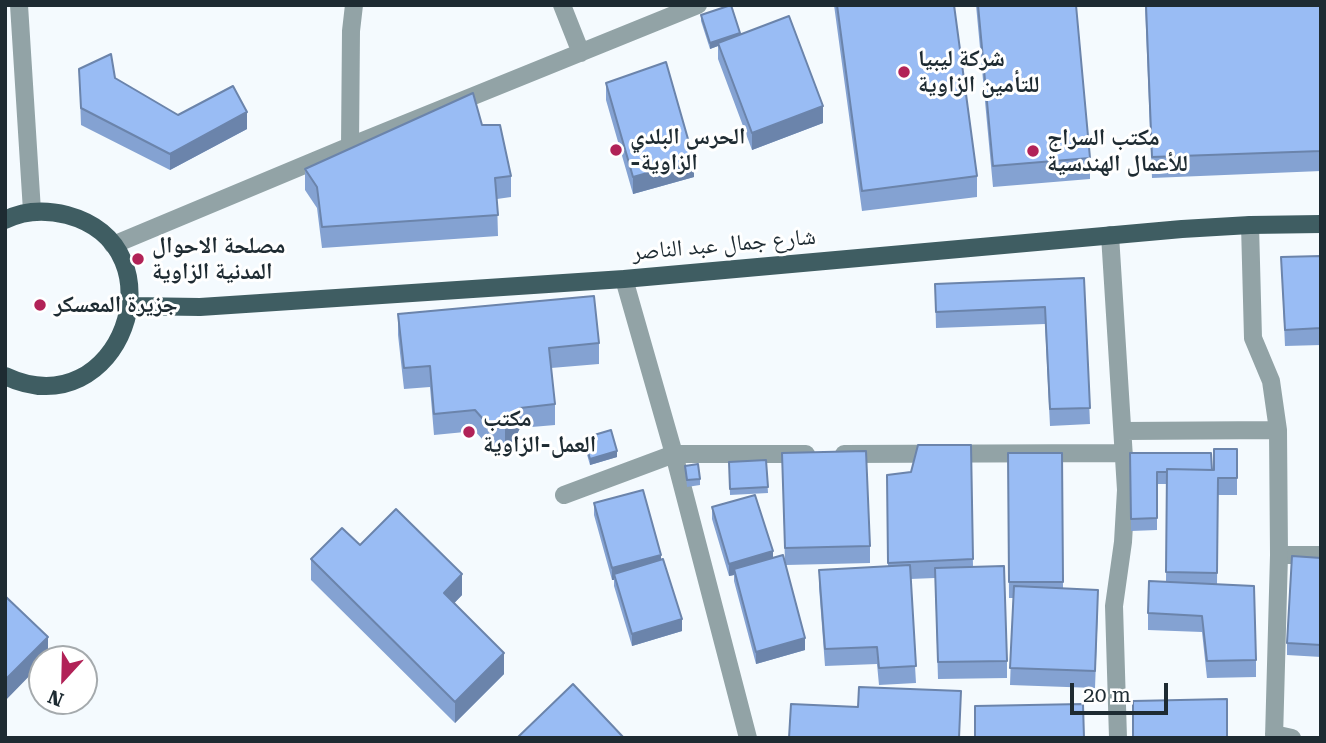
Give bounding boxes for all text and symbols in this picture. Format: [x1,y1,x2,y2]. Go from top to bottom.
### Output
place label: شركة ليبيا للتأمين الزاوية [918,45,1039,99]
marker: شركة ليبيا للتأمين الزاوية [896,64,912,80]
place label: الحرس البلدي -الزاوية [630,123,746,177]
place label: مكتب السراج للأعمال الهندسية [1047,124,1188,178]
marker: الحرس البلدي -الزاوية [608,142,624,158]
marker: مكتب السراج للأعمال الهندسية [1025,143,1041,159]
street label: شارع جمال عبد الناصر [631,223,817,267]
place label: مصلحة الاحوال المدنية الزاوية [152,232,285,286]
marker: مصلحة الاحوال المدنية الزاوية [130,251,146,267]
place label: جزيرة المعسكر [54,291,178,319]
marker: جزيرة المعسكر [32,297,48,313]
place label: مكتب العمل-الزاوية [483,405,596,459]
marker: مكتب العمل-الزاوية [461,424,477,440]
north arrow [28,645,98,715]
scale bar [1074,670,1172,714]
text: 20 m [1083,683,1131,707]
text: N [45,685,67,711]

